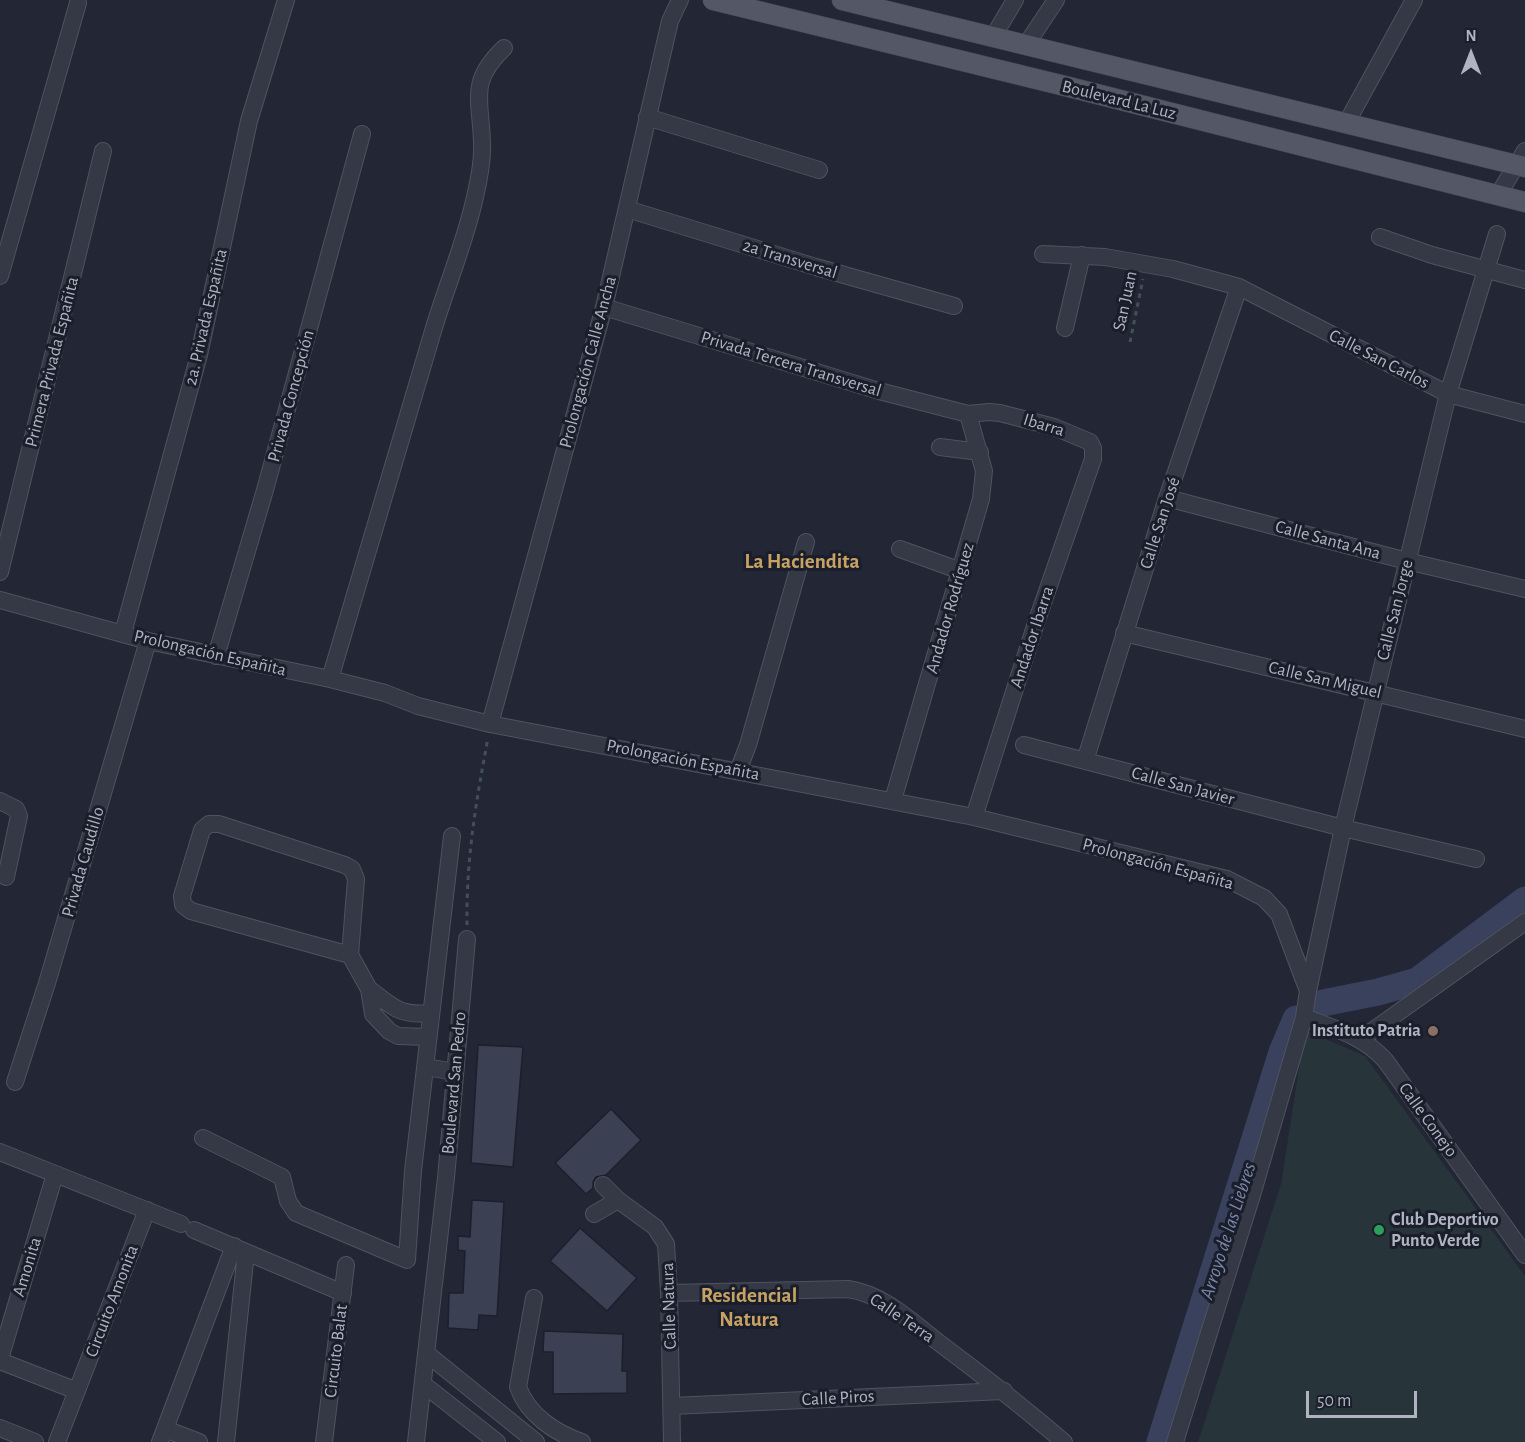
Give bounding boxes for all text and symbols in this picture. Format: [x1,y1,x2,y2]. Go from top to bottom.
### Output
north arrow [1441,24,1501,84]
text: N [1465,28,1477,44]
street label: Boulevard La Luz [1060,75,1178,125]
street label: 2a Transversal [740,234,840,284]
street label: 2a. Privada Españita [180,247,232,387]
street label: San Juan [1108,269,1142,333]
street label: Prolongación Calle Ancha [555,274,621,450]
street label: Primera Privada Españita [20,275,84,449]
street label: Calle San Carlos [1325,324,1433,394]
street label: Privada Tercera Transversal [698,326,884,402]
street label: Privada Concepción [263,327,319,465]
street label: Ibarra [1021,409,1067,441]
street label: Calle San José [1135,474,1185,572]
street label: Calle Santa Ana [1273,516,1383,564]
street label: Andador Rodríguez [921,540,979,676]
district label: La Haciendita [744,549,860,575]
street label: Calle San Jorge [1372,557,1418,663]
street label: Andador Ibarra [1005,583,1059,691]
street label: Prolongación Españita [132,625,288,681]
street label: Calle San Miguel [1266,656,1384,704]
street label: Prolongación Españita [605,735,761,785]
street label: Calle San Javier [1129,762,1237,810]
street label: Privada Caudillo [57,804,109,920]
street label: Prolongación Españita [1080,833,1236,895]
street label: Boulevard San Pedro [437,1011,471,1155]
place label: Instituto Patria [1312,1020,1421,1042]
marker: Instituto Patria [1426,1024,1440,1038]
street label: Calle Conejo [1394,1079,1462,1161]
water label: Arroyo de las Liebres [1195,1160,1261,1302]
place label: Club Deportivo Punto Verde [1391,1209,1499,1252]
marker: Club Deportivo Punto Verde [1372,1223,1386,1237]
street label: Amonita [8,1235,46,1299]
street label: Circuito Amonita [81,1242,143,1360]
street label: Calle Natura [657,1262,681,1350]
district label: Residencial Natura [701,1283,797,1333]
street label: Calle Terra [865,1288,939,1348]
street label: Circuito Balat [320,1303,352,1399]
scale bar [1309,1379,1420,1417]
street label: Calle Piros [801,1385,875,1411]
text: 50 m [1317,1392,1351,1410]

